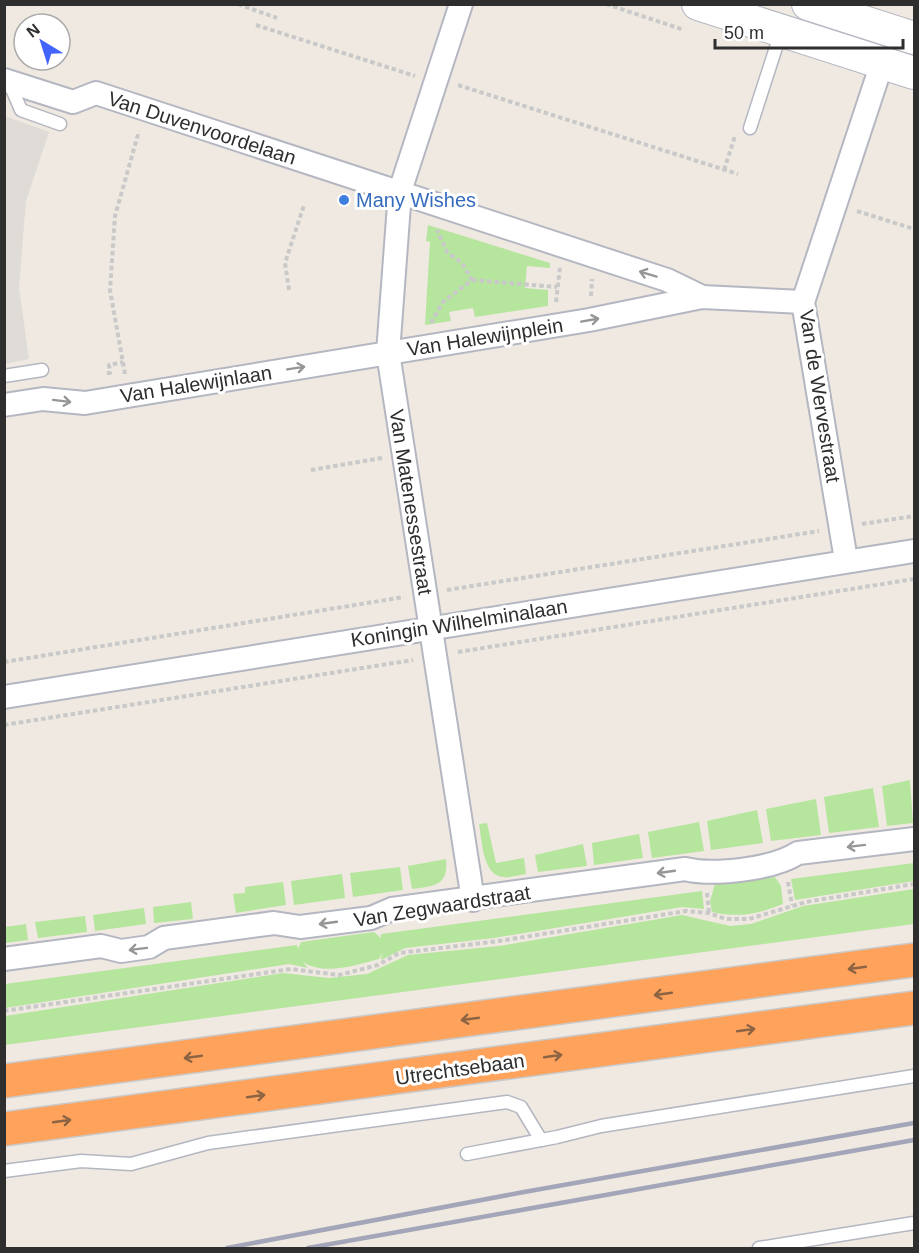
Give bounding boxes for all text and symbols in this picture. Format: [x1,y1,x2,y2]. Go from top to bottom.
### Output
north arrow [12,12,72,72]
scale bar [715,12,902,50]
text: N [23,20,43,41]
text: 50 m [724,23,764,43]
street label: Van Duvenvoordelaan [105,87,299,169]
place label: Many Wishes [356,189,476,211]
marker: Many Wishes [337,193,351,207]
one-way arrow [639,268,658,279]
street label: Van de Wervestraat [795,308,845,485]
street label: Van Halewijnplein [405,314,565,360]
one-way arrow [580,314,600,325]
street label: Van Halewijnlaan [119,361,273,407]
one-way arrow [286,362,305,373]
one-way arrow [52,395,72,406]
street label: Van Matenessestraat [385,408,437,597]
street label: Koningin Wilhelminalaan [349,595,569,651]
one-way arrow [847,841,867,852]
one-way arrow [656,867,676,878]
street label: Van Zegwaardstraat [352,881,532,931]
one-way arrow [319,918,339,929]
one-way arrow [128,943,148,954]
one-way arrow [847,962,867,973]
one-way arrow [654,988,674,999]
one-way arrow [461,1014,480,1025]
one-way arrow [736,1025,756,1036]
street label: Utrechtsebaan [394,1049,526,1089]
one-way arrow [184,1051,204,1062]
one-way arrow [543,1051,563,1062]
one-way arrow [245,1090,265,1101]
one-way arrow [52,1116,72,1127]

